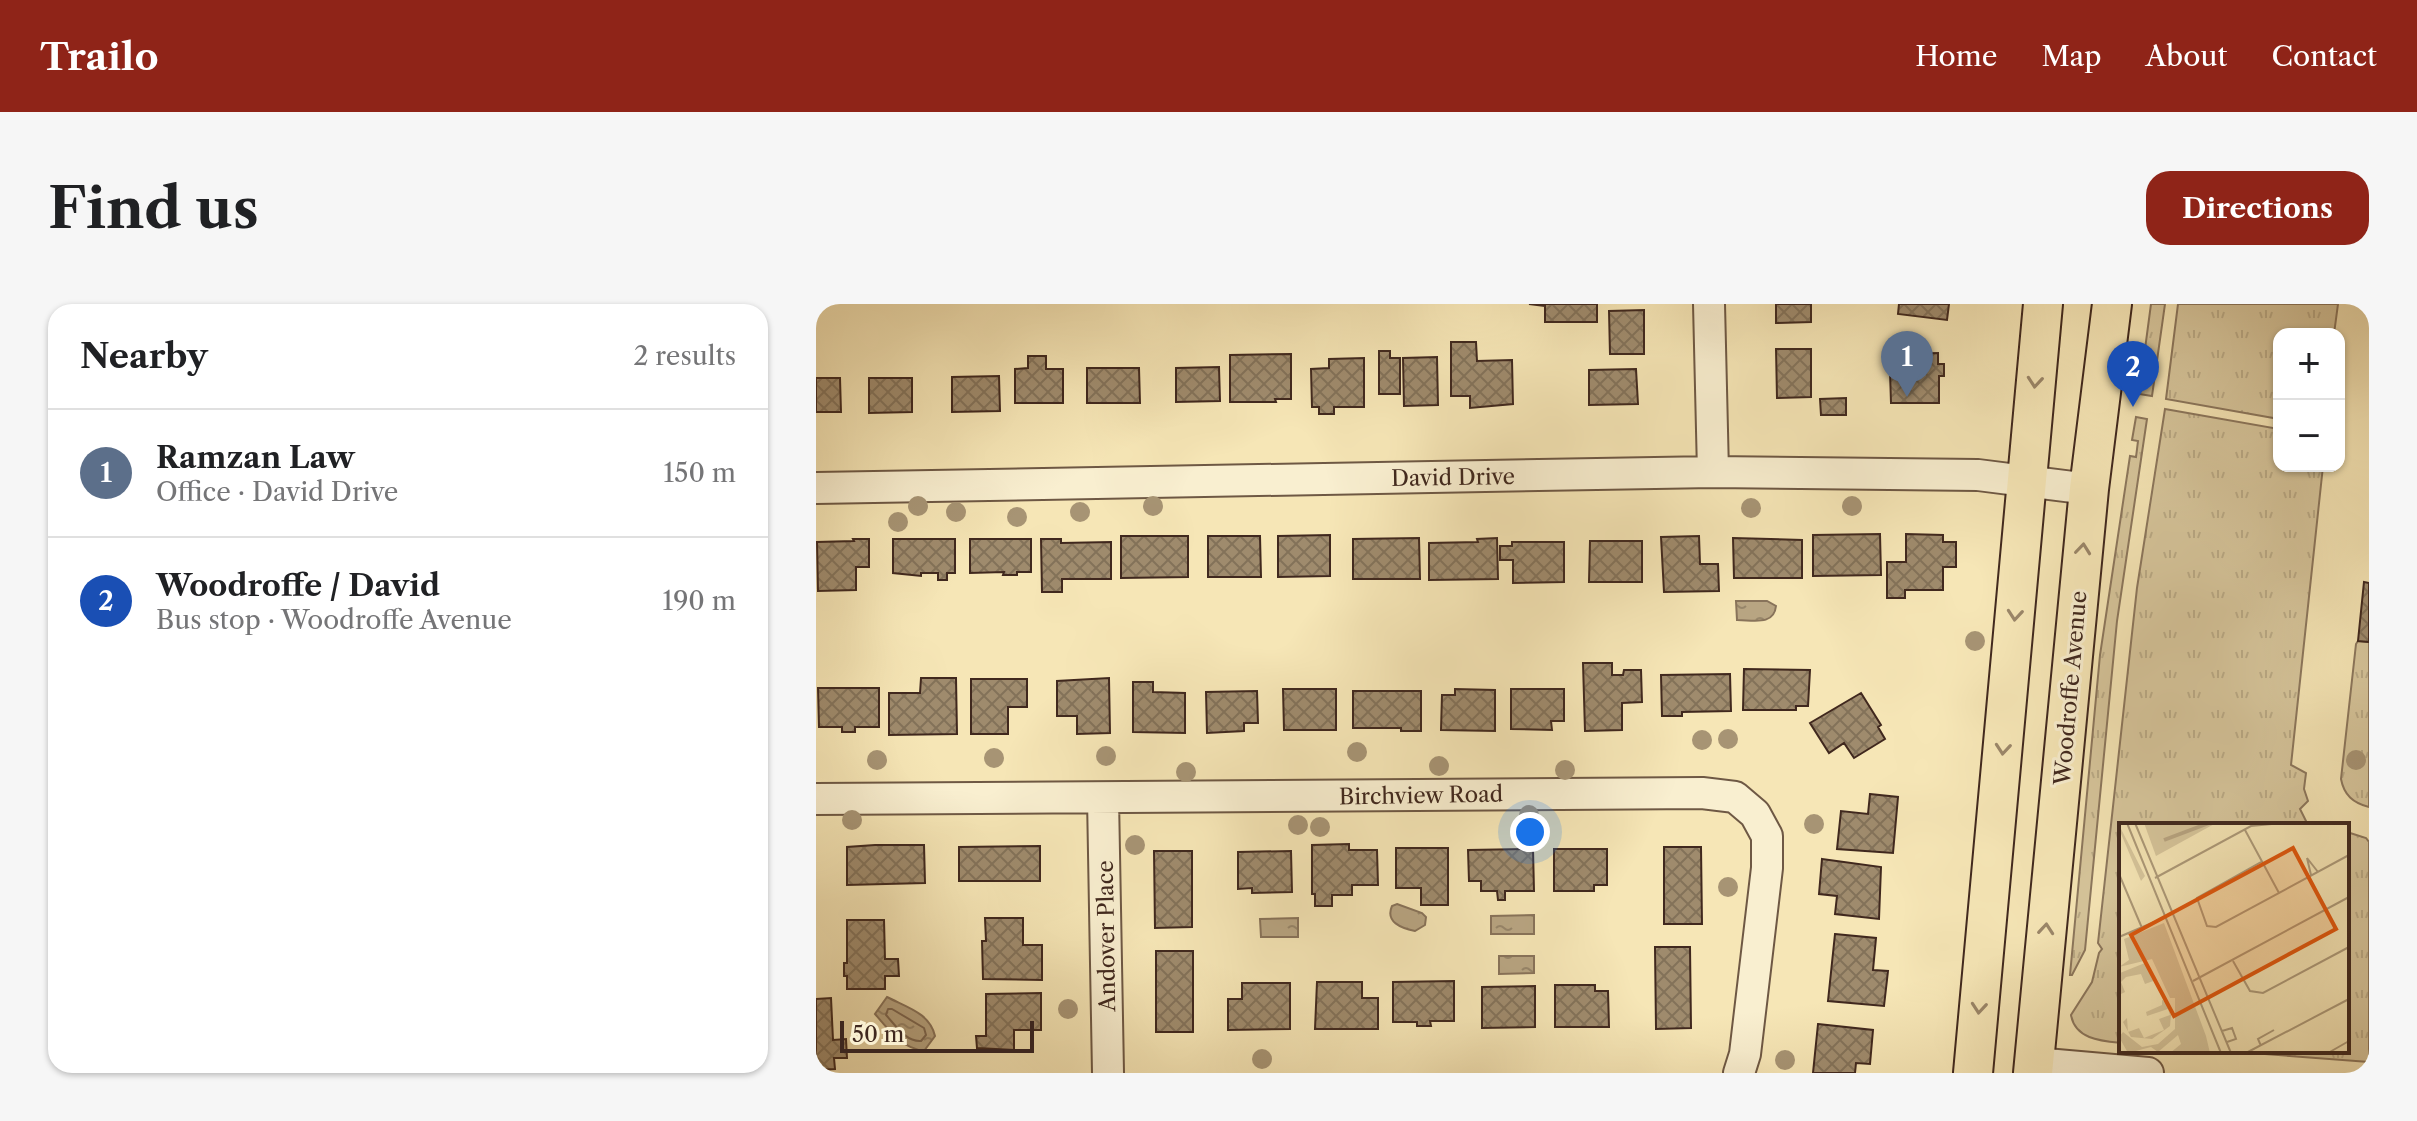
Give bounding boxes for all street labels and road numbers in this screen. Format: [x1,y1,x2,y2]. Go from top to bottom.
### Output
street label: David Drive [1391,463,1515,492]
street label: Woodroffe Avenue [2048,590,2092,788]
street label: Birchview Road [1339,781,1503,810]
street label: Andover Place [1092,860,1121,1013]

